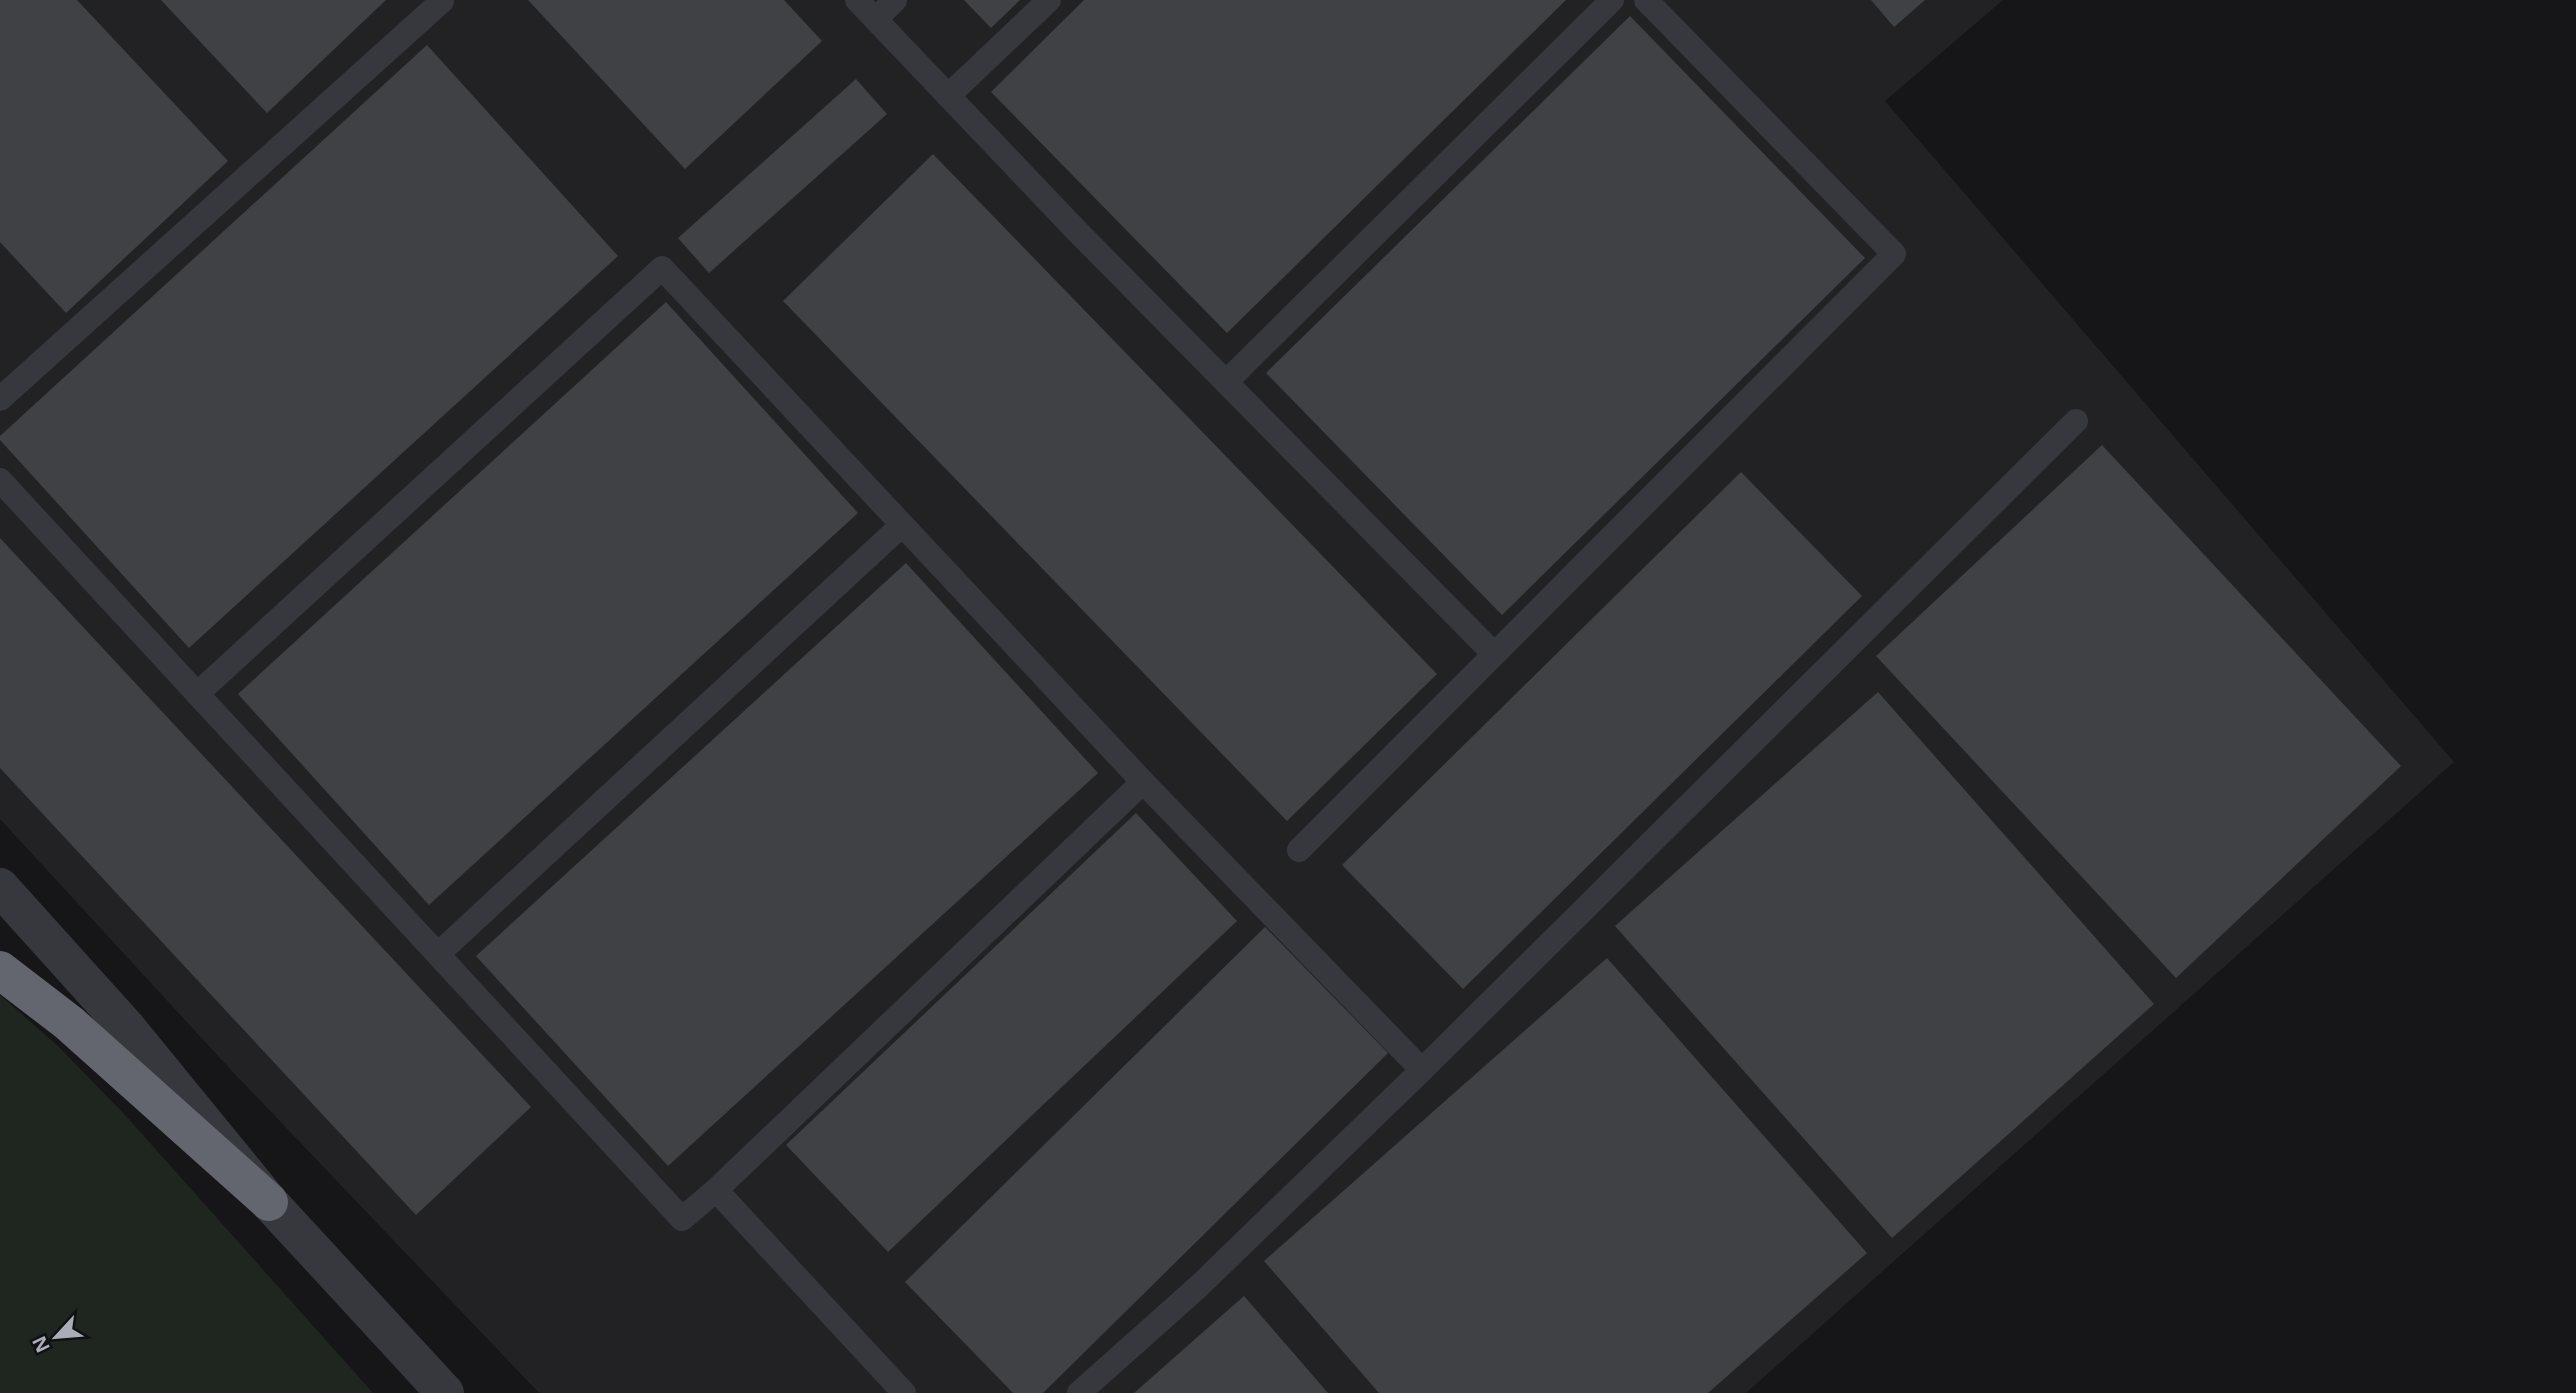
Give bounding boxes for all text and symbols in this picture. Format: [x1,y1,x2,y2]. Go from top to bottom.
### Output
north arrow [21,1302,91,1372]
text: N [26,1332,56,1357]

